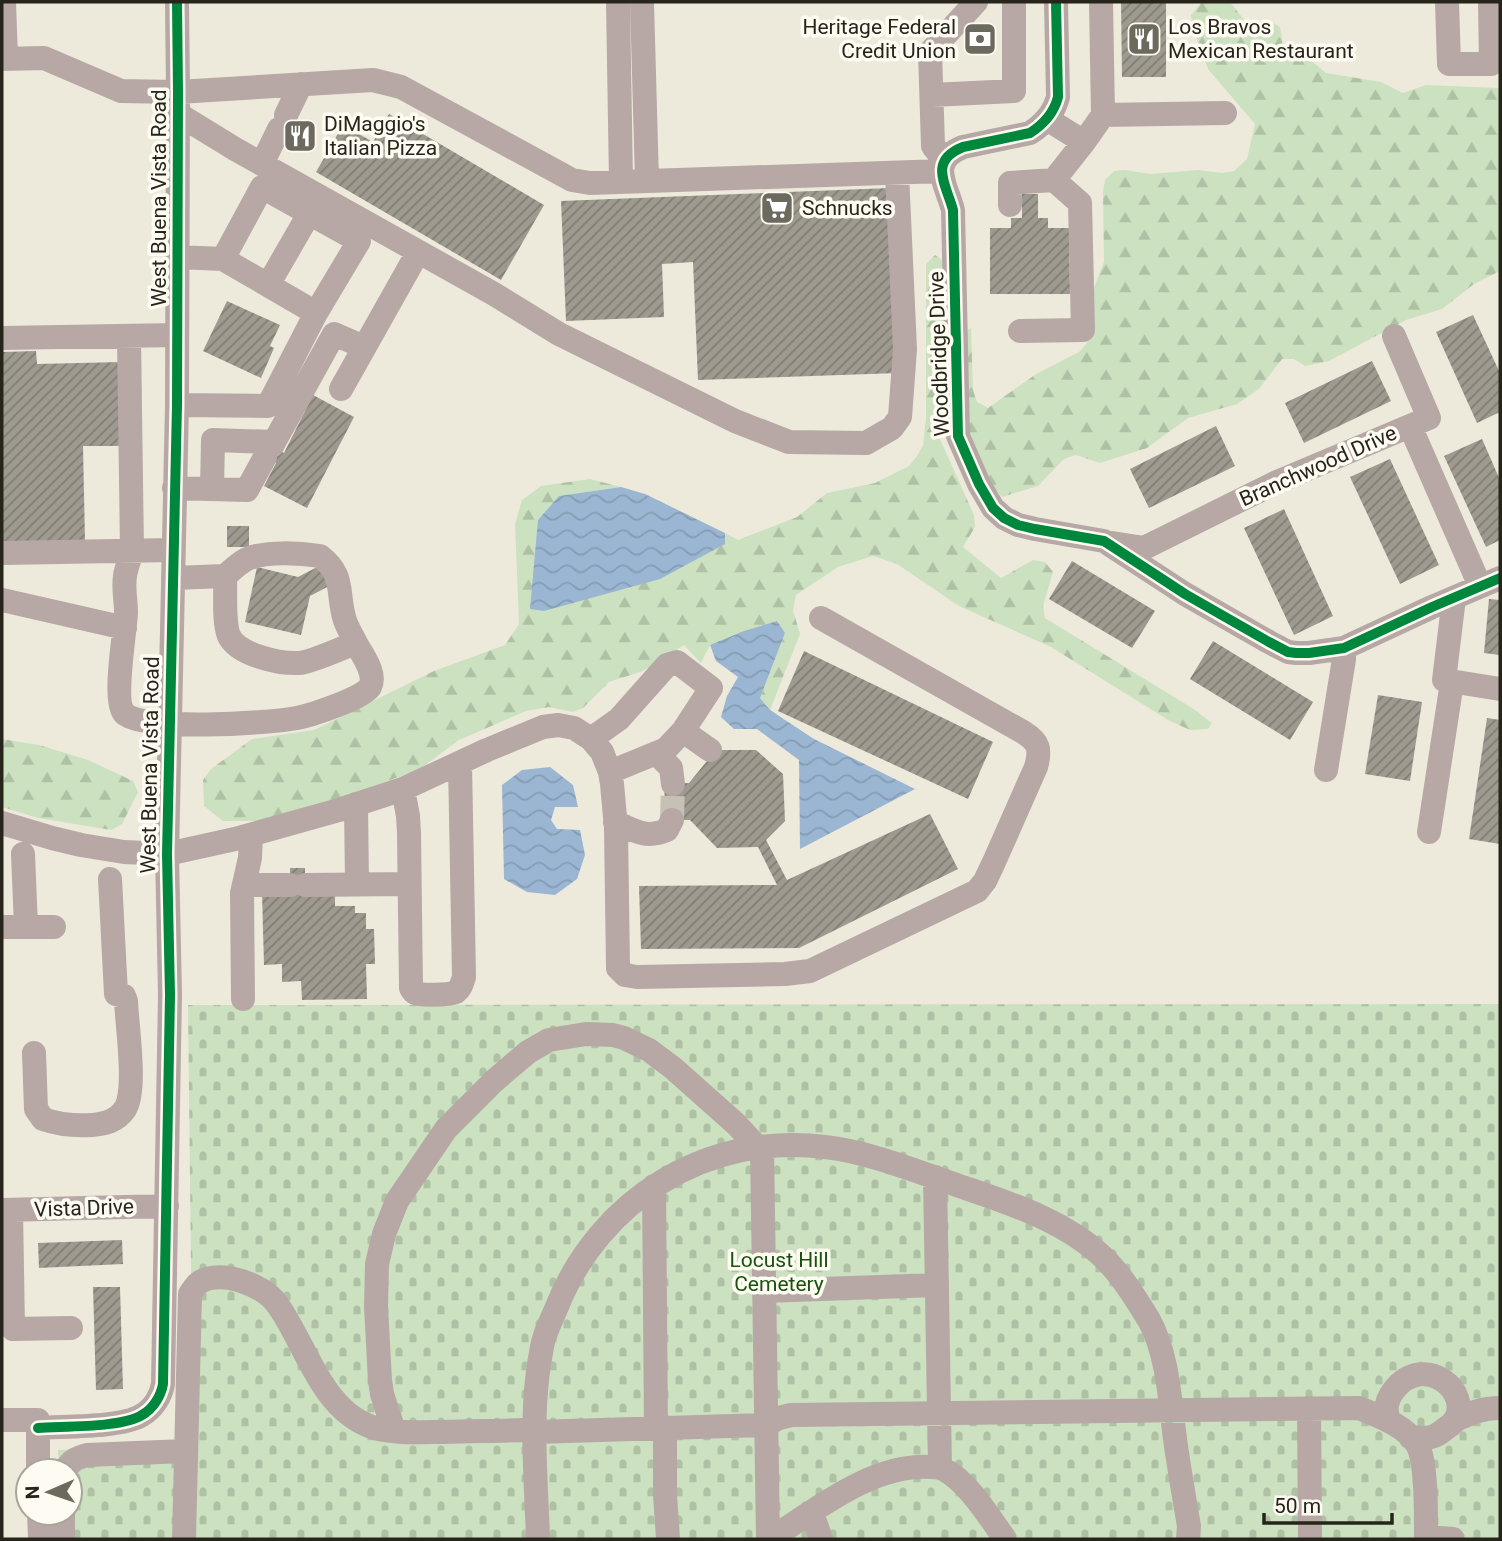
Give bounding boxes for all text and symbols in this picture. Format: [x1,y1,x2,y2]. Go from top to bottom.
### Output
place label: Heritage Federal Credit Union [802,15,956,63]
place label: Los Bravos Mexican Restaurant [1168,15,1354,63]
bank icon: Heritage Federal Credit Union [961,20,999,58]
restaurant icon: Los Bravos Mexican Restaurant [1125,20,1163,58]
street label: West Buena Vista Road [147,89,171,307]
place label: DiMaggio's Italian Pizza [324,112,437,160]
restaurant icon: DiMaggio's Italian Pizza [281,117,319,155]
supermarket icon: Schnucks [758,189,796,227]
place label: Schnucks [802,196,893,220]
street label: Woodbridge Drive [924,271,954,437]
street label: Branchwood Drive [1236,421,1400,511]
street label: West Buena Vista Road [136,656,164,874]
street label: Vista Drive [34,1194,134,1222]
park label: Locust Hill Cemetery [729,1248,829,1296]
north arrow [14,1457,84,1527]
scale bar [1264,1482,1392,1526]
text: N [21,1485,44,1500]
text: 50 m [1274,1494,1321,1518]

